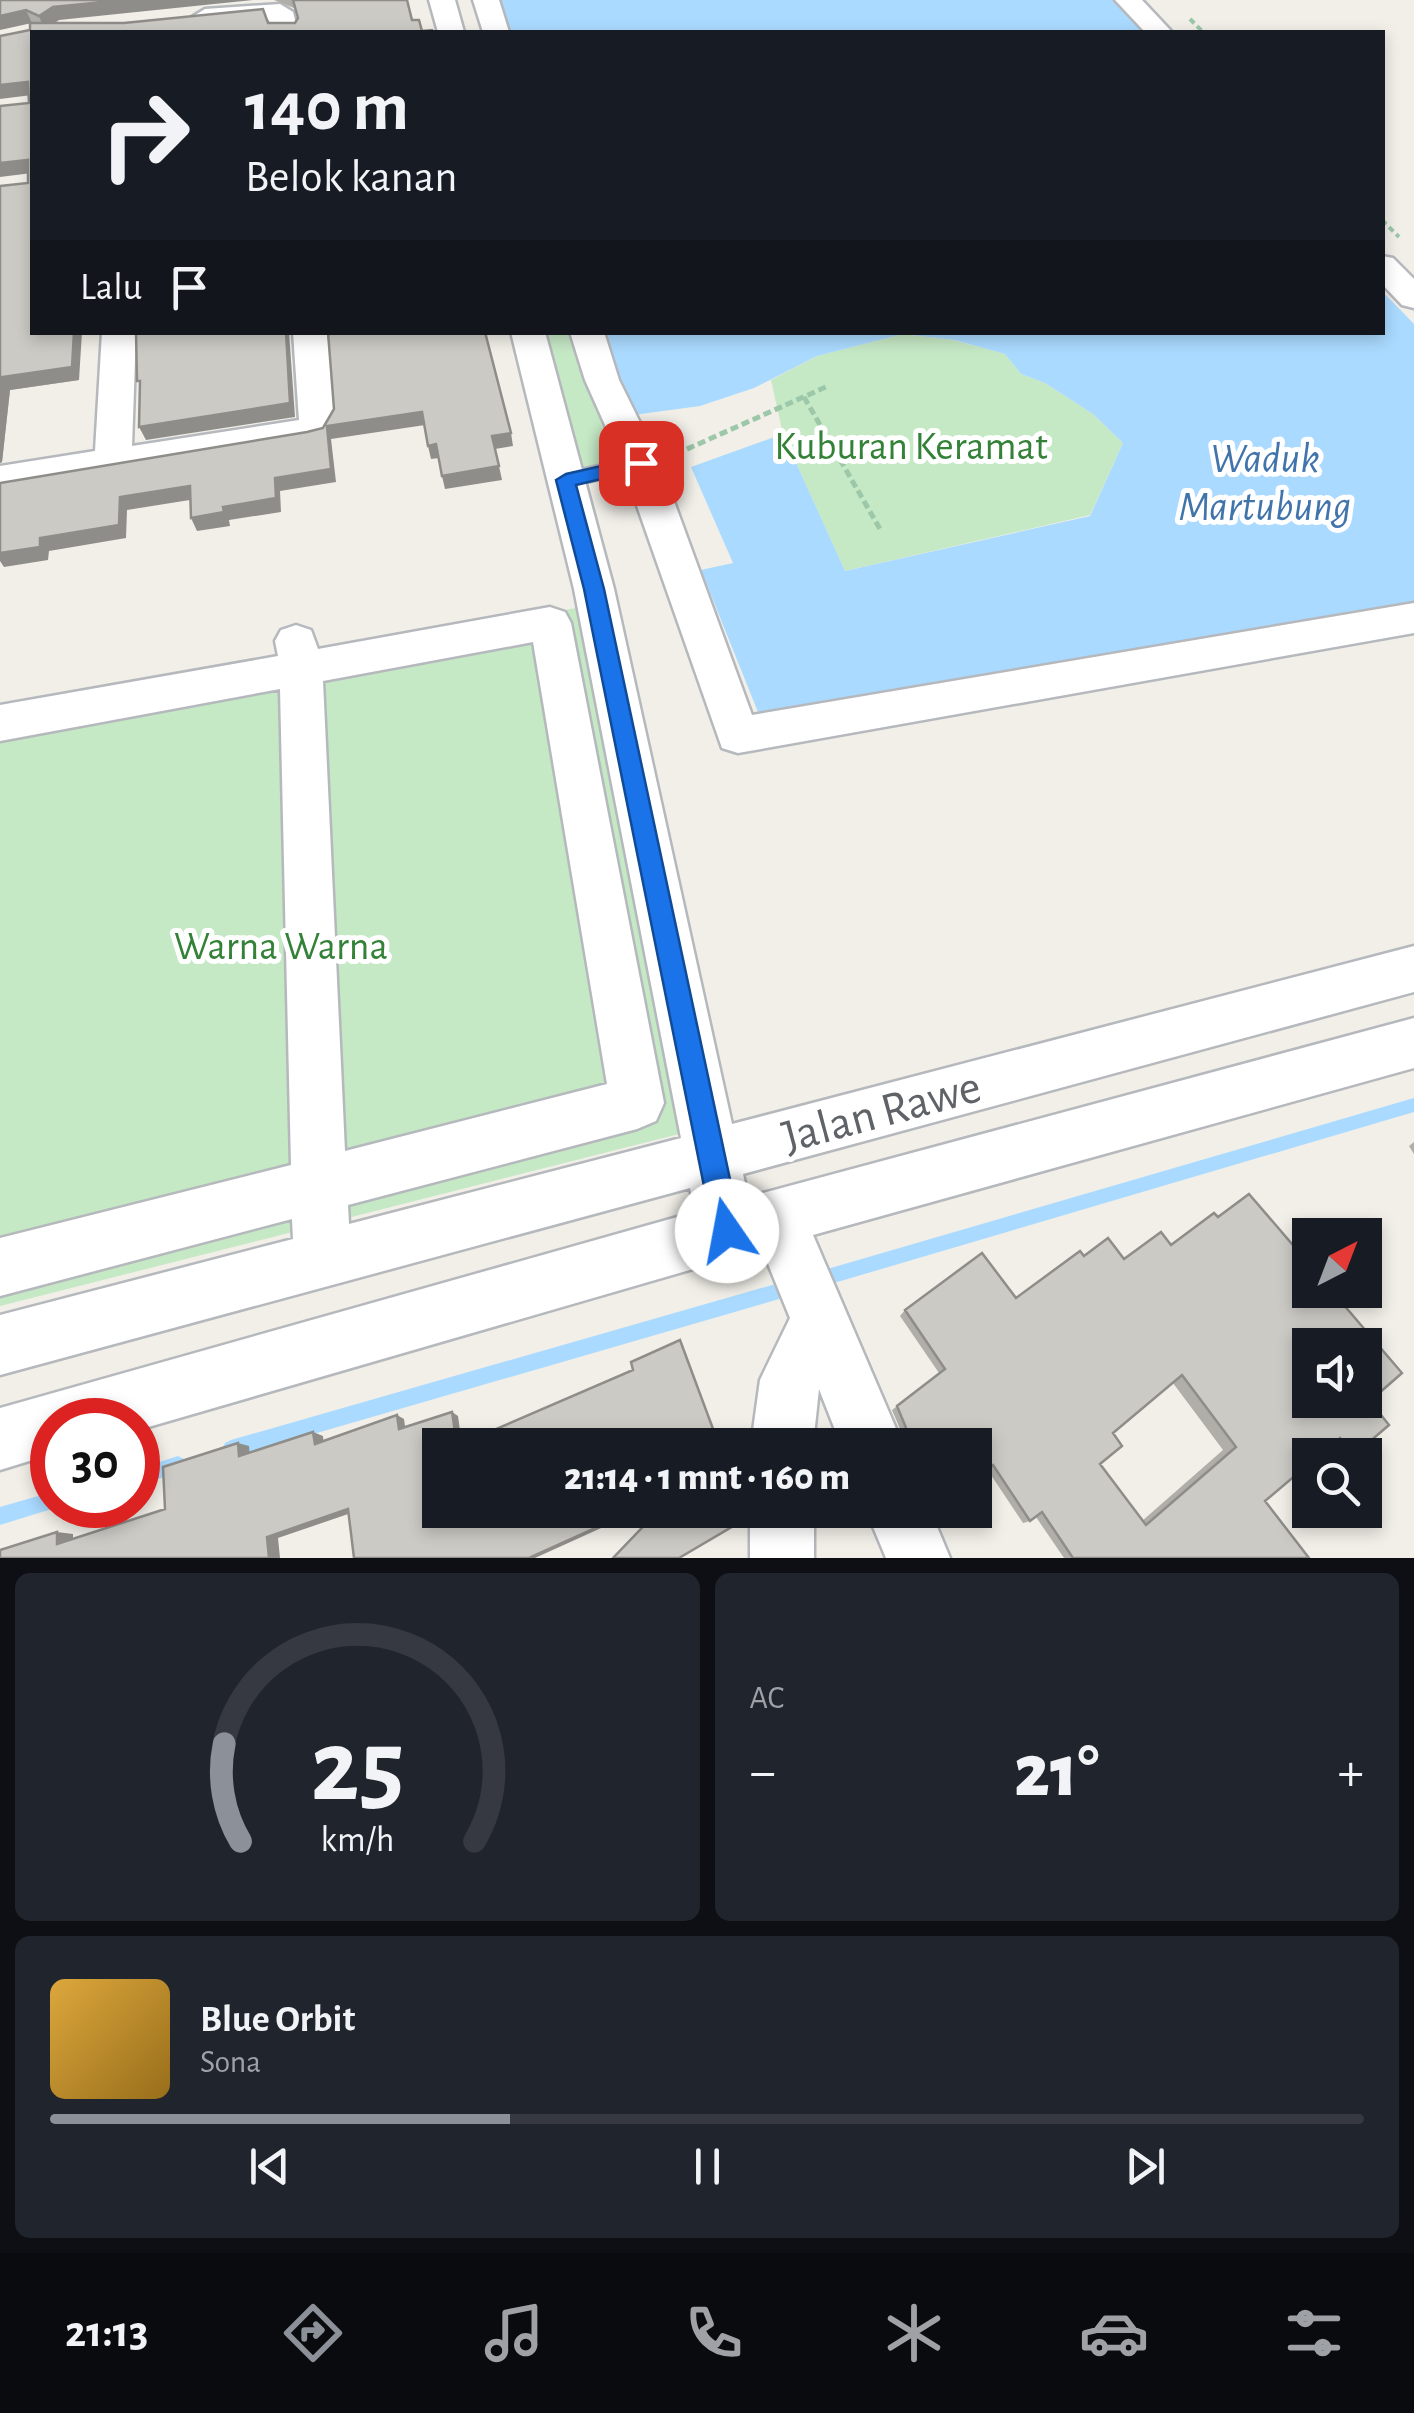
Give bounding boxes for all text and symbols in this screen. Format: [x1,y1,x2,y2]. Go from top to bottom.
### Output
icon: right [80,70,210,200]
text: 140 m [245,73,409,143]
text: Belok kanan [245,155,457,200]
icon: arrive [162,260,217,315]
text: Lalu [80,269,142,307]
pin [599,421,684,506]
park label: Kuburan Keramat [774,427,1048,467]
icon: arrive [614,436,669,491]
water label: Waduk Martubung [1179,438,1352,528]
park label: Warna Warna [174,927,388,967]
street label: Jalan Rawe [777,1063,986,1162]
position arrow [675,1179,779,1283]
north arrow [1292,1218,1382,1308]
map controls [1292,1218,1382,1528]
button: sound [1292,1328,1382,1418]
speed limit sign: 30 [30,1398,160,1528]
button: search [1292,1438,1382,1528]
text: 21:14 · 1 mnt · 160 m [564,1459,850,1497]
text: AC [750,1682,784,1714]
text: 25 [310,1716,404,1820]
text: 21° [1014,1735,1099,1810]
text: − [750,1745,776,1800]
text: + [1338,1745,1364,1800]
text: km/h [320,1822,394,1858]
text: Blue Orbit [200,2001,355,2039]
text: Sona [200,2046,261,2078]
icon: previous [242,2139,297,2194]
icon: pause [680,2139,735,2194]
icon: next [1118,2139,1173,2194]
icon: directions [278,2298,348,2368]
icon: music [479,2298,549,2368]
icon: phone [679,2298,749,2368]
icon: climate [879,2298,949,2368]
icon: car [1079,2298,1149,2368]
icon: filters [1279,2298,1349,2368]
text: 21:13 [65,2310,148,2355]

